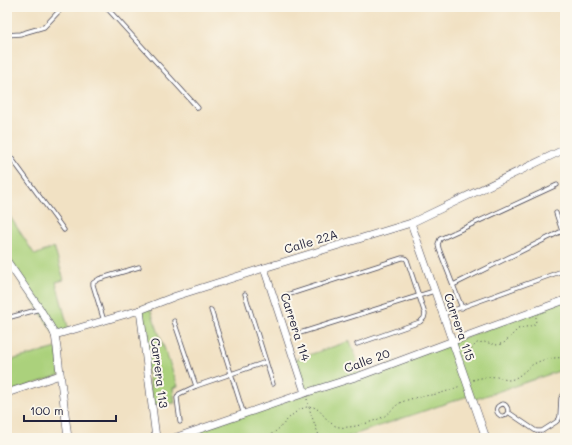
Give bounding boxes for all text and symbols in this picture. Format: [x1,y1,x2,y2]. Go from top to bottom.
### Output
street label: Calle 22A [282,225,339,257]
street label: Carrera 114 [277,291,314,363]
street label: Carrera 115 [441,291,479,363]
street label: Carrera 113 [148,337,172,409]
street label: Calle 20 [342,344,392,376]
scale bar [24,397,116,423]
text: 100 m [30,402,64,418]

